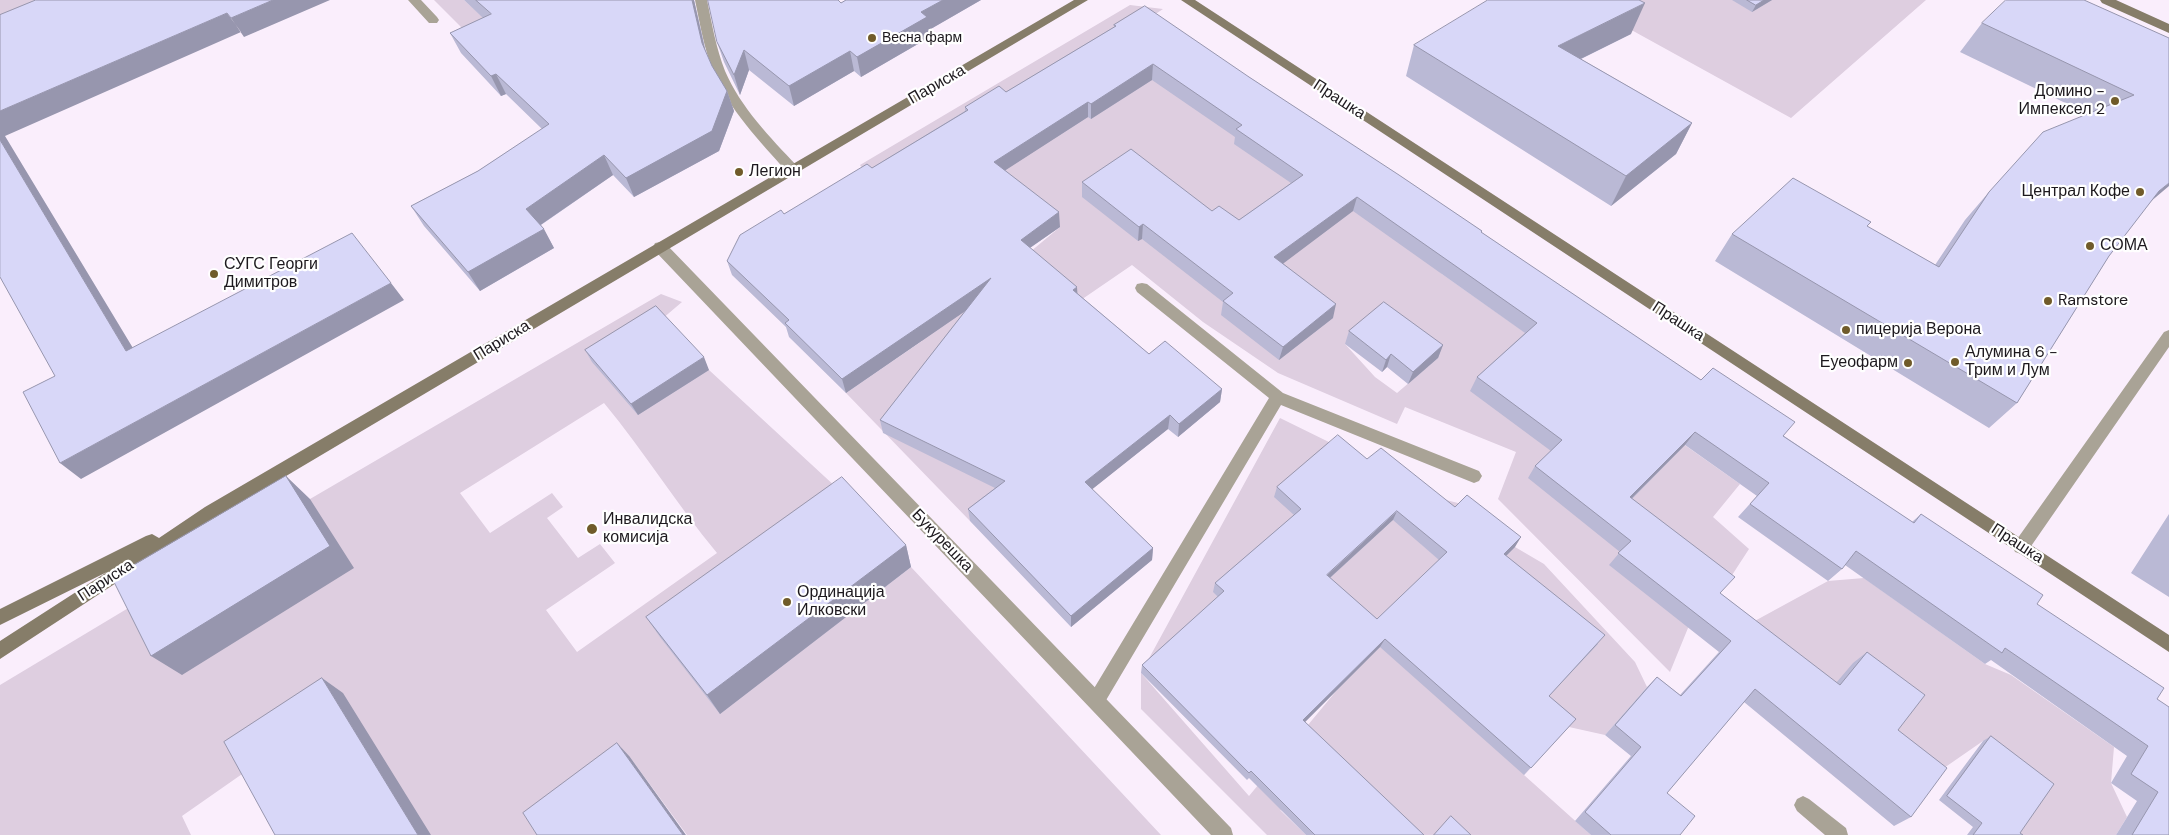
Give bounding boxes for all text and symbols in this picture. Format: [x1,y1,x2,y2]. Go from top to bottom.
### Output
place label: Весна фарм [882,30,962,46]
marker: Весна фарм [866,32,878,44]
street label: Париска [905,61,969,109]
street label: Прашка [1309,76,1369,124]
place label: Домино - Импексел 2 [2019,82,2105,120]
marker: Домино - Импексел 2 [2109,95,2121,107]
place label: Легион [749,162,801,182]
marker: Легион [733,166,745,178]
place label: Централ Кофе [2021,182,2130,202]
marker: Централ Кофе [2134,186,2146,198]
place label: СОМА [2100,236,2148,256]
marker: СОМА [2084,240,2096,252]
place label: СУГС Георги Димитров [224,255,318,293]
marker: СУГС Георги Димитров [208,268,220,280]
place label: Ramstore [2058,291,2128,311]
marker: Ramstore [2042,295,2054,307]
street label: Прашка [1648,298,1708,346]
street label: Париска [470,317,534,365]
place label: пицерија Верона [1856,320,1981,340]
marker: пицерија Верона [1840,324,1852,336]
place label: Алумина 6 - Трим и Лум [1965,343,2058,381]
place label: Еуеофарм [1820,353,1898,373]
marker: Алумина 6 - Трим и Лум [1949,356,1961,368]
marker: Еуеофарм [1902,357,1914,369]
street label: Букурешка [907,506,977,576]
place label: Инвалидска комисија [603,510,692,548]
street label: Прашка [1987,520,2047,568]
marker: Инвалидска комисија [585,522,599,536]
street label: Париска [75,556,137,606]
place label: Ординација Илковски [797,583,885,621]
marker: Ординација Илковски [781,596,793,608]

